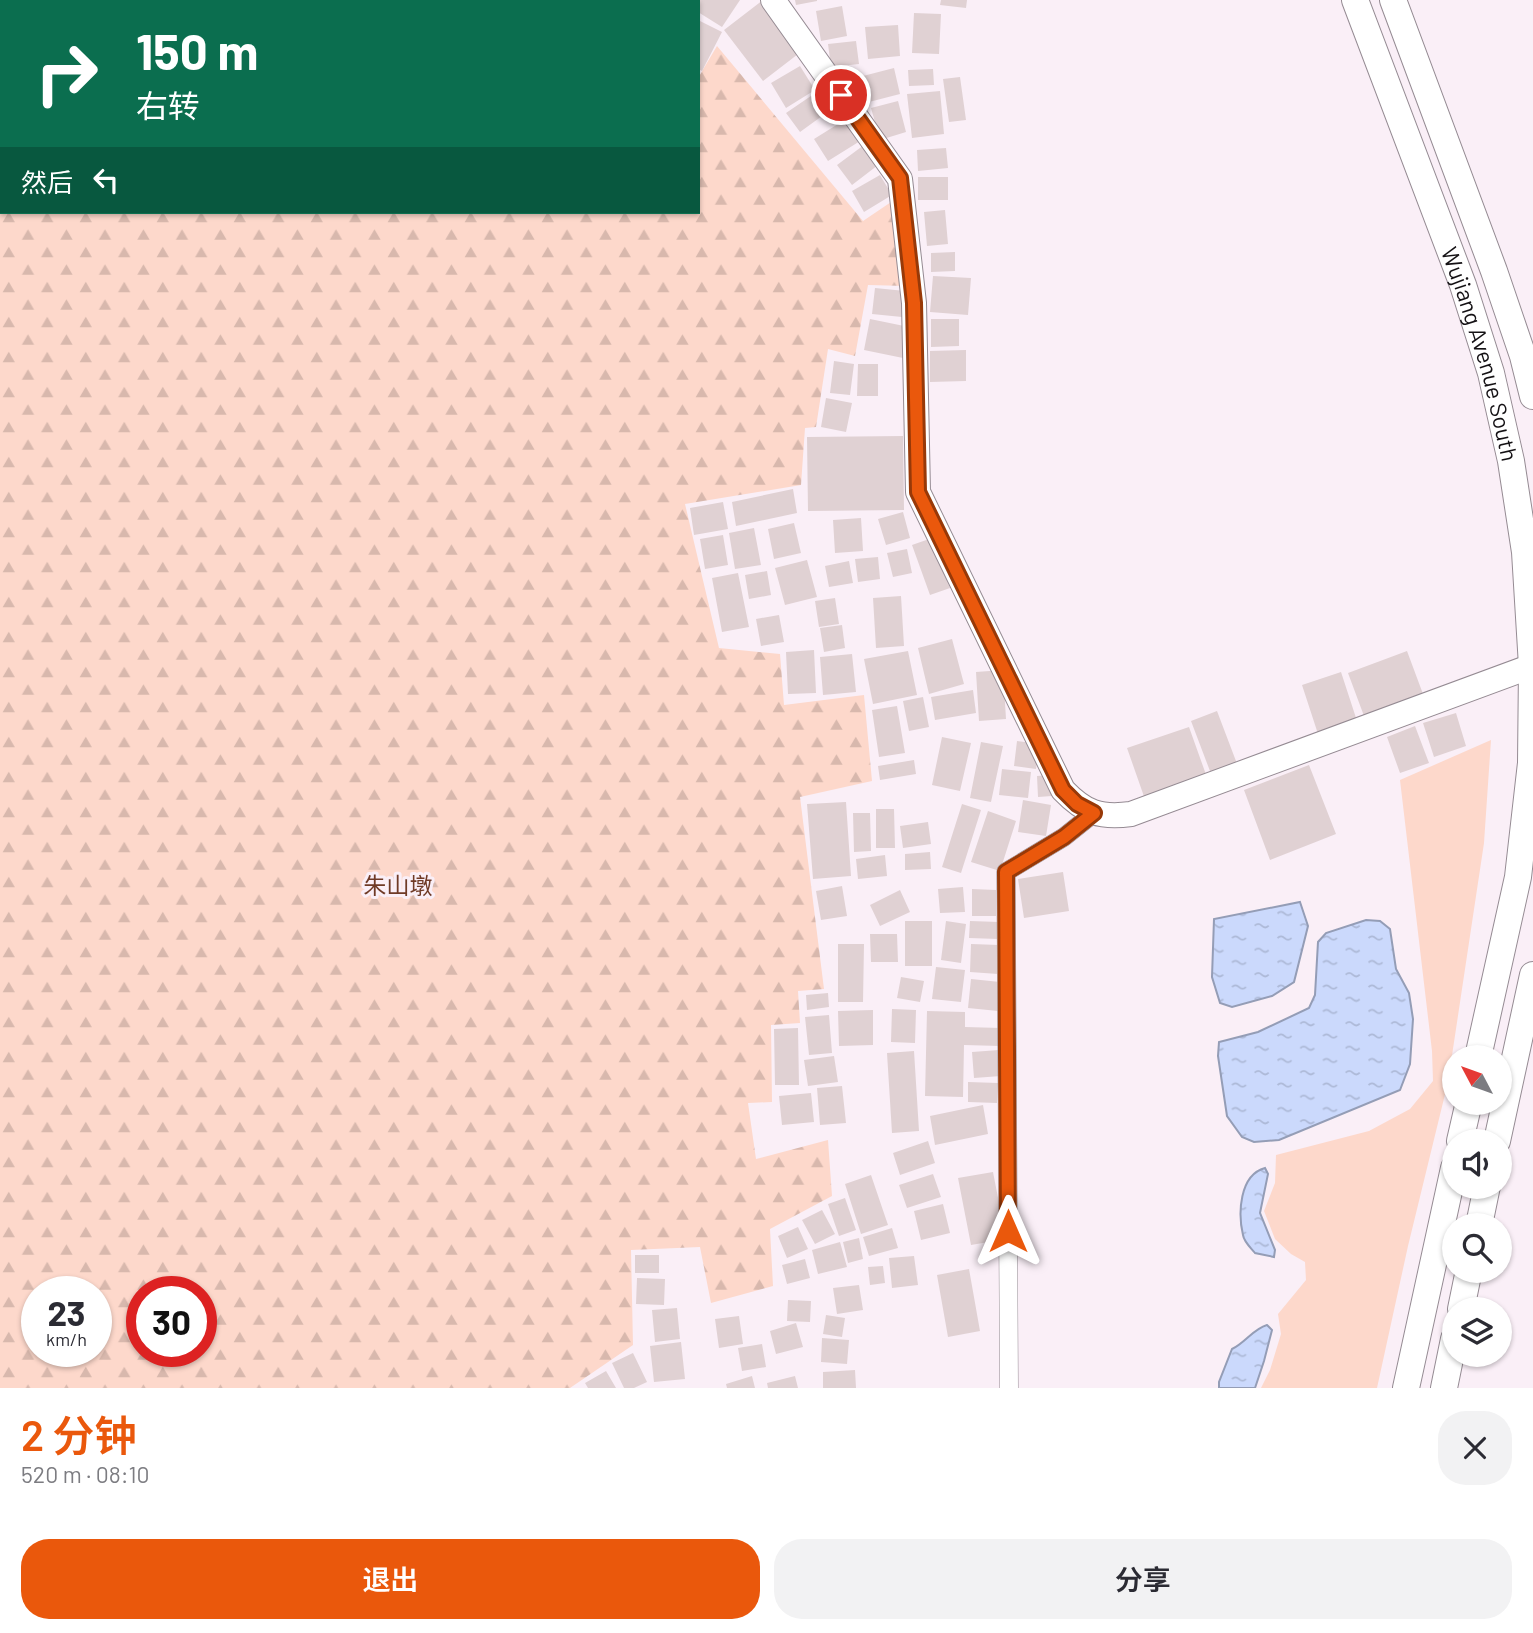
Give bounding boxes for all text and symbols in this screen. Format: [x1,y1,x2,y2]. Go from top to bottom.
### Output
text: 150 m [136,21,258,80]
icon: right [21,28,112,119]
pin [811,65,871,125]
icon: arrive [822,76,860,114]
text: 右转 [136,86,200,124]
icon: left [87,161,125,199]
text: 然后 [21,166,73,197]
street label: Wujiang Avenue South [1436,243,1525,464]
park label: 朱山墩 [364,871,433,899]
north arrow [1442,1045,1512,1115]
map controls [1442,1045,1512,1367]
button: sound [1442,1129,1512,1199]
position arrow [971,1194,1045,1268]
button: search [1442,1213,1512,1283]
speed limit sign: 30 [126,1276,217,1367]
text: 23 [47,1291,86,1333]
button: layers [1442,1297,1512,1367]
text: km/h [46,1328,87,1350]
text: 2 分钟 [21,1409,137,1459]
button: close [1438,1411,1512,1485]
text: 520 m · 08:10 [21,1460,150,1488]
button: 退出 [21,1539,760,1619]
button: 分享 [774,1539,1512,1619]

